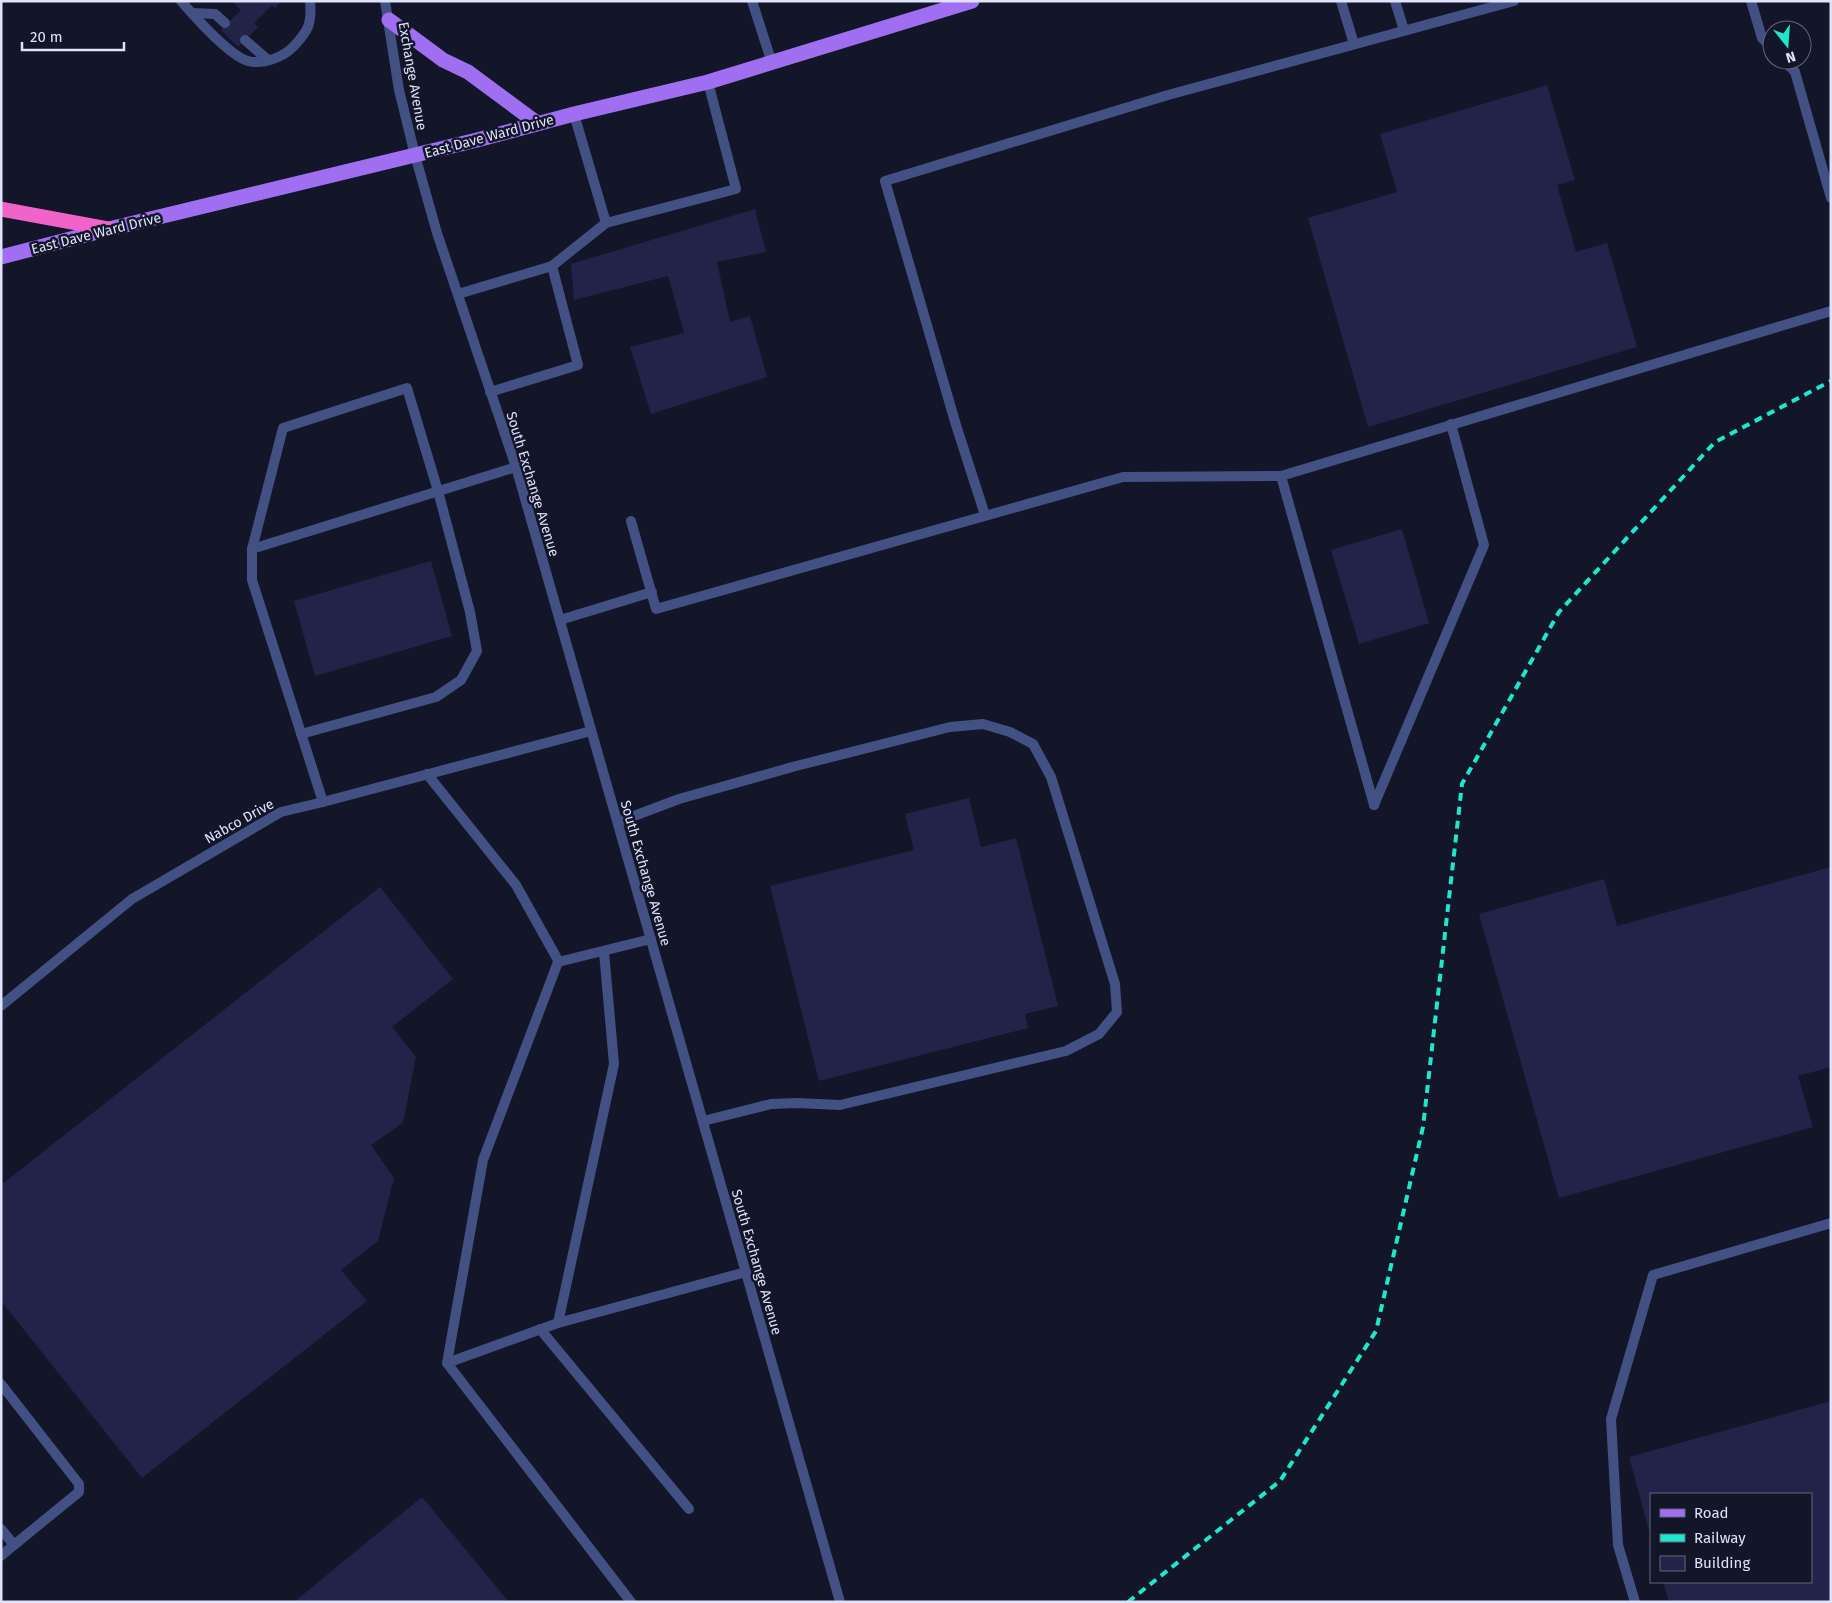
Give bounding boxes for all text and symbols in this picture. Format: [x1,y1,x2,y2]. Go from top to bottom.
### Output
scale bar [22,20,125,52]
north arrow [1762,20,1812,70]
street label: Exchange Avenue [395,21,430,132]
text: 20 m [30,28,63,46]
text: N [1784,47,1798,66]
street label: East Dave Ward Drive [423,111,556,162]
street label: East Dave Ward Drive [29,209,163,258]
street label: South Exchange Avenue [502,410,563,559]
street label: Nabco Drive [202,795,277,847]
street label: South Exchange Avenue [617,798,674,948]
street label: South Exchange Avenue [728,1187,785,1337]
legend [1650,1493,1812,1583]
text: Road [1694,1504,1729,1522]
text: Railway [1694,1529,1746,1547]
text: Building [1694,1554,1750,1572]

